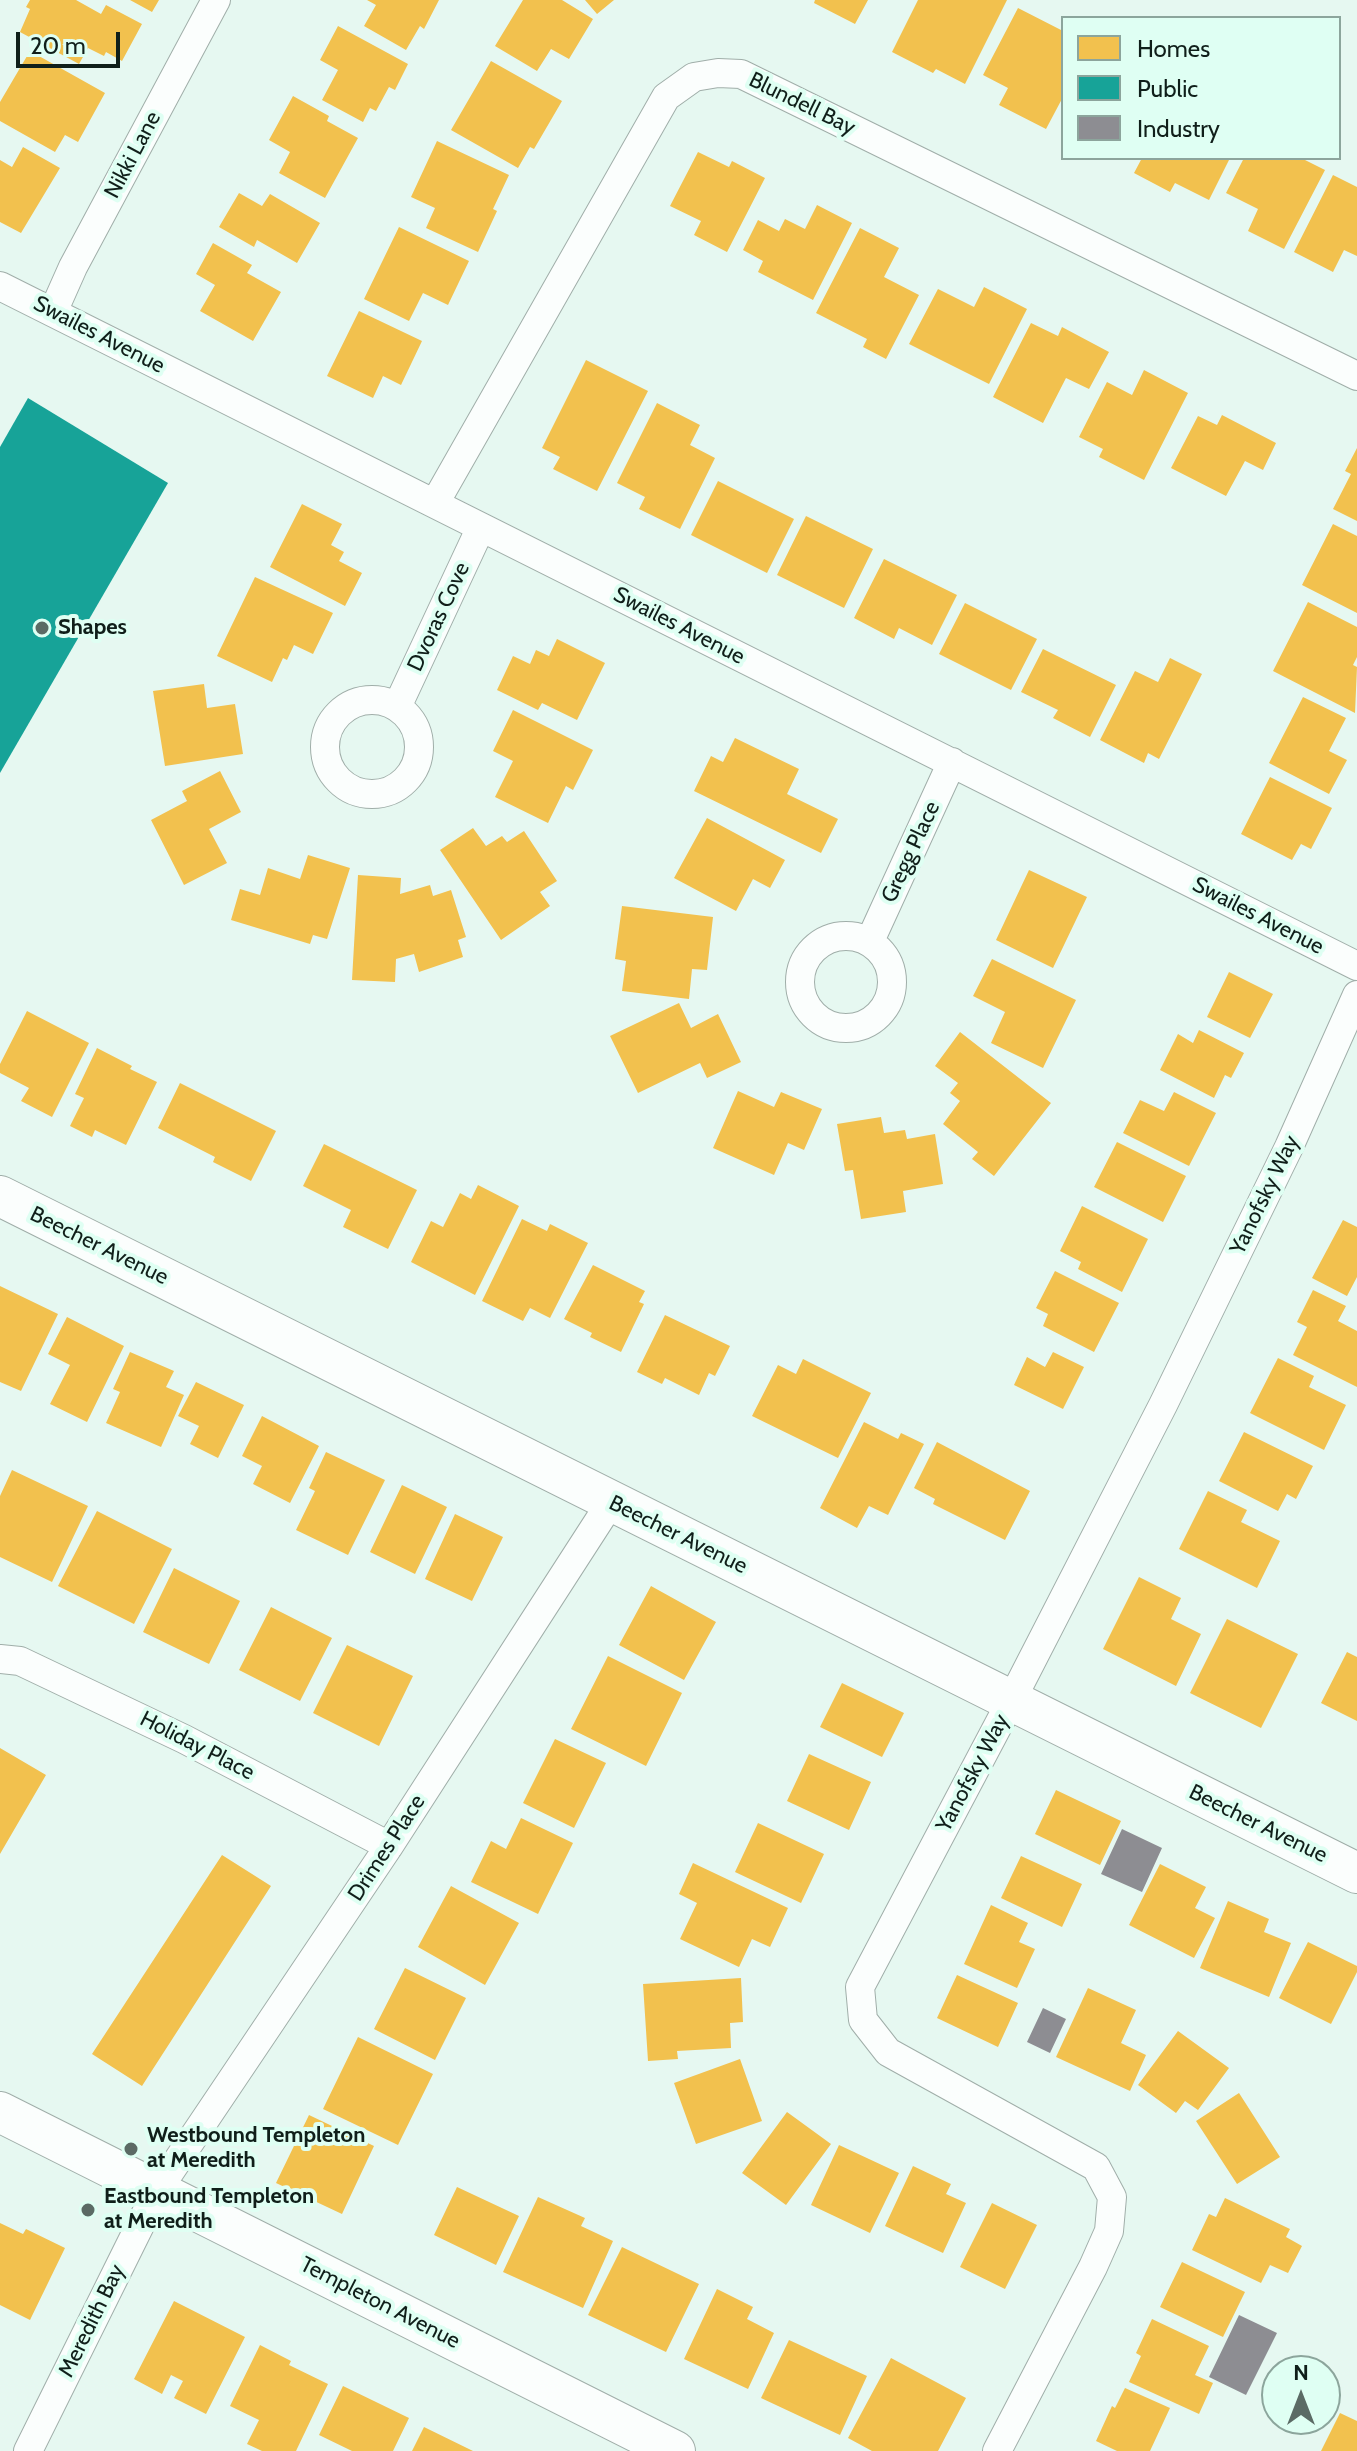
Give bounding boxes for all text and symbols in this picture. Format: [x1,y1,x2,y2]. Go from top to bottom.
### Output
scale bar [20,16,124,66]
legend [1061,16,1341,160]
text: 20 m [30,31,86,60]
text: Homes [1137,34,1210,63]
street label: Blundell Bay [744,67,860,141]
text: Public [1137,74,1198,103]
street label: Nikki Lane [99,107,167,203]
text: Industry [1137,114,1220,143]
street label: Swailes Avenue [29,291,169,379]
street label: Dvoras Cove [402,558,476,676]
street label: Swailes Avenue [609,582,749,670]
place label: Shapes [58,615,127,641]
marker: Shapes [33,619,51,637]
street label: Gregg Place [876,797,946,907]
street label: Swailes Avenue [1188,872,1328,960]
street label: Yanofsky Way [1225,1131,1305,1259]
street label: Beecher Avenue [26,1201,172,1291]
street label: Beecher Avenue [605,1490,751,1580]
street label: Holiday Place [135,1706,259,1786]
street label: Yanofsky Way [931,1710,1015,1836]
street label: Beecher Avenue [1185,1779,1331,1869]
street label: Drimes Place [343,1790,431,1906]
place label: Westbound Templeton at Meredith [147,2123,365,2174]
marker: Westbound Templeton at Meredith [122,2140,140,2158]
place label: Eastbound Templeton at Meredith [104,2184,314,2236]
marker: Eastbound Templeton at Meredith [79,2201,97,2219]
street label: Templeton Avenue [296,2251,464,2355]
street label: Meredith Bay [53,2260,131,2382]
north arrow [1261,2355,1341,2435]
text: N [1293,2359,1309,2386]

